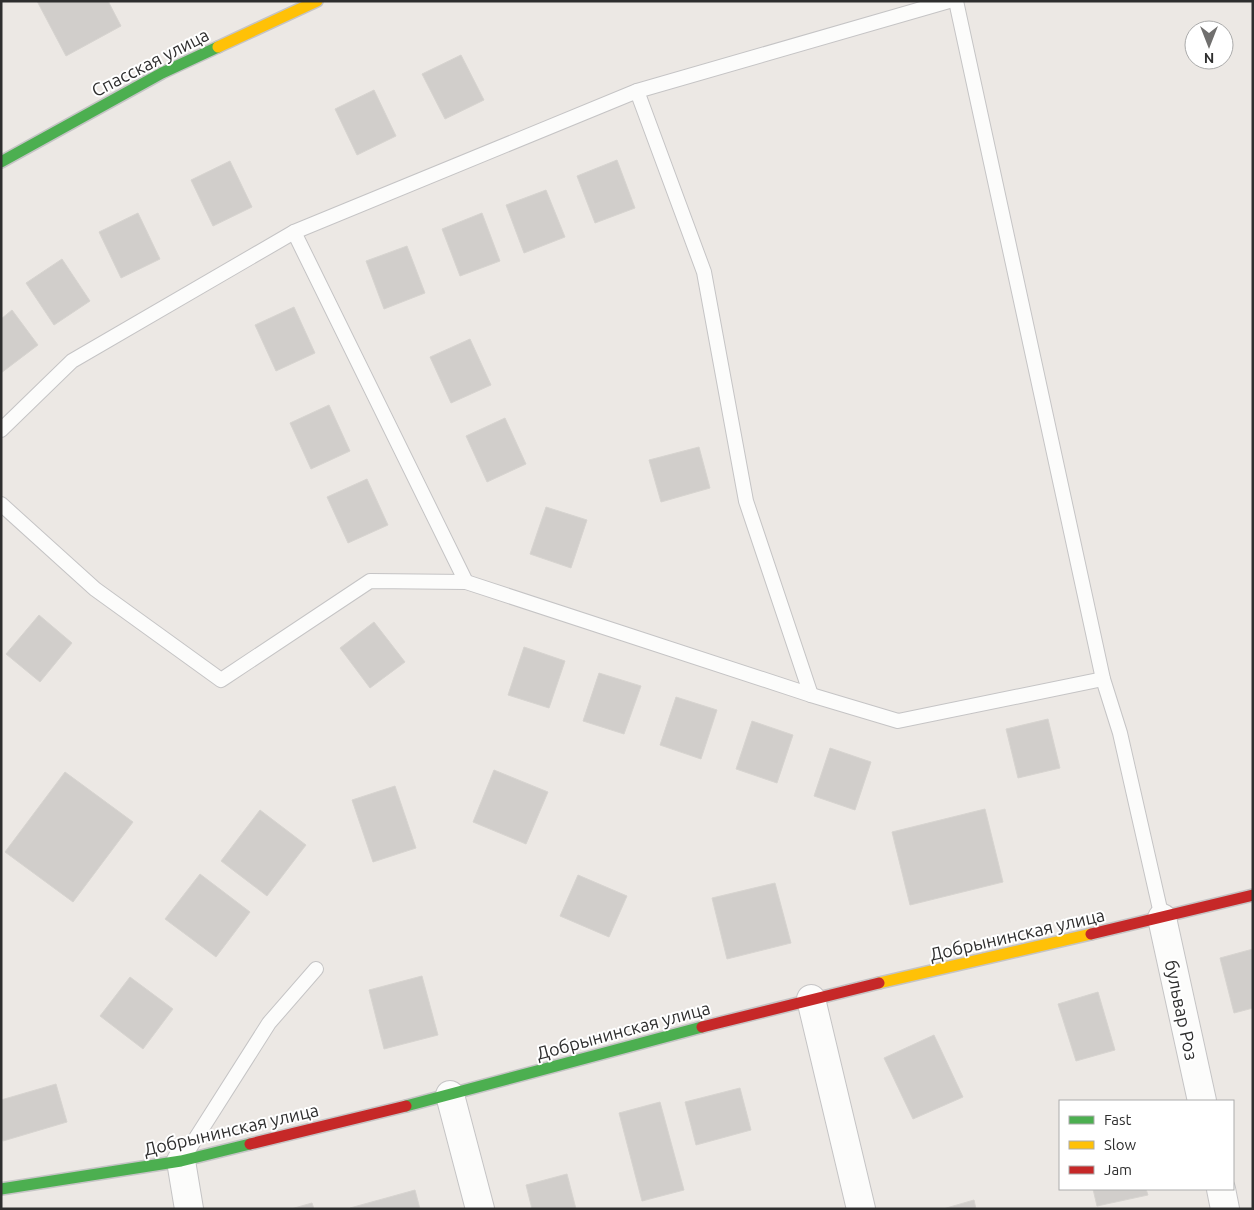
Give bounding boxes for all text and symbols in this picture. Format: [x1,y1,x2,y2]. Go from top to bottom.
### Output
north arrow [1184,20,1234,70]
street label: Спасская улица [88,24,212,100]
text: N [1204,50,1214,66]
street label: Добрынинская улица [927,904,1107,964]
street label: бульвар Роз [1162,958,1202,1062]
street label: Добрынинская улица [534,997,712,1063]
street label: Добрынинская улица [141,1099,321,1159]
legend [1059,1100,1234,1190]
text: Fast [1104,1111,1132,1128]
text: Slow [1104,1136,1137,1153]
text: Jam [1104,1161,1132,1178]

